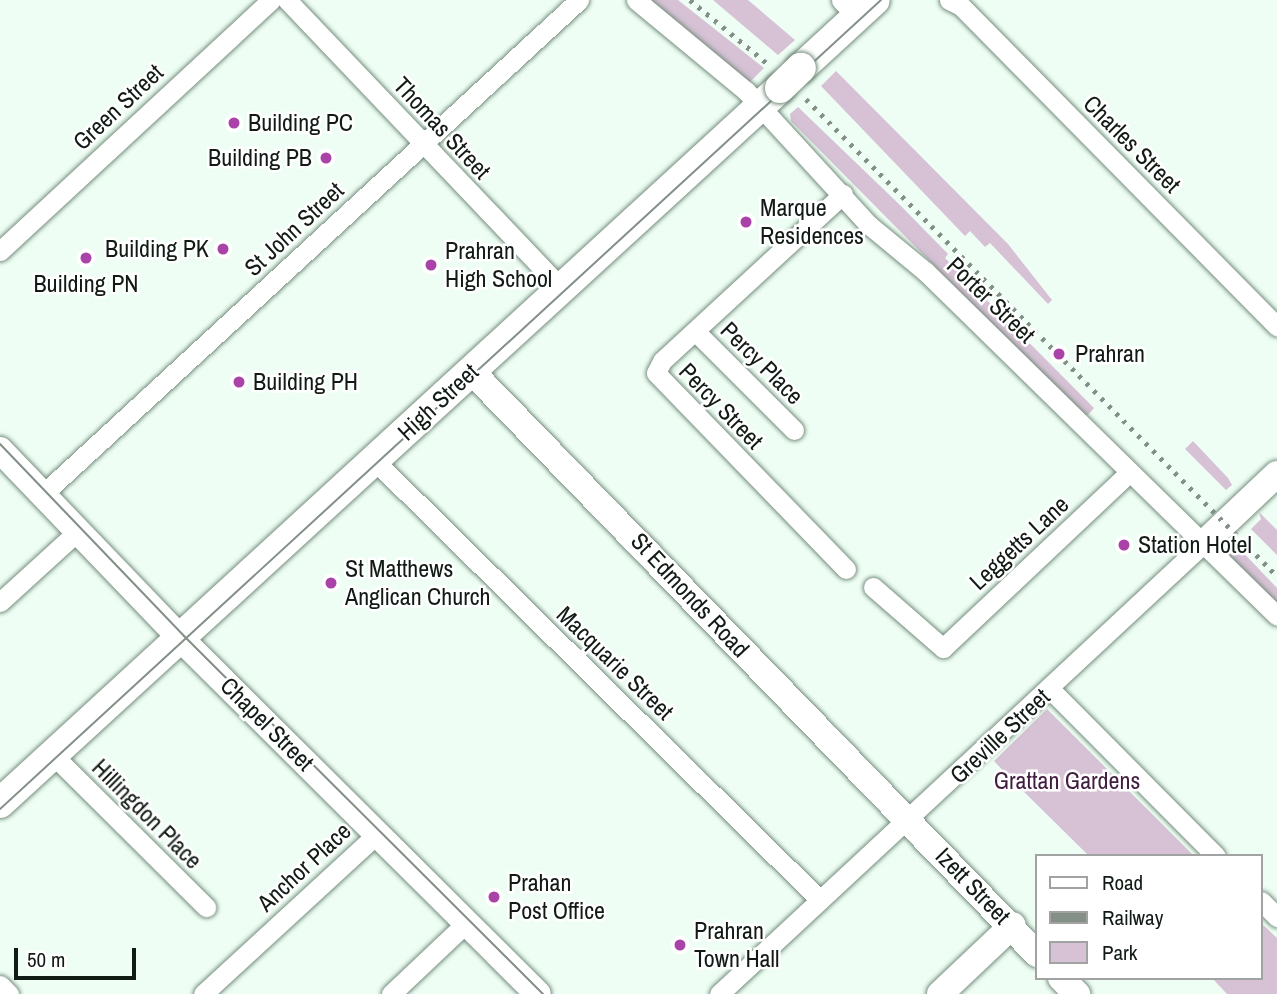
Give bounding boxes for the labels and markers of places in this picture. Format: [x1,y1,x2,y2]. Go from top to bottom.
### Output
place label: Building PC [248,109,353,137]
marker: Building PC [226,115,242,131]
place label: Building PB [208,144,312,172]
marker: Building PB [318,150,334,166]
place label: Marque Residences [760,194,864,250]
marker: Marque Residences [738,214,754,230]
place label: Building PK [105,235,209,263]
place label: Prahran High School [445,237,552,293]
marker: Building PK [215,241,231,257]
marker: Building PN [78,250,94,266]
marker: Prahran High School [423,257,439,273]
place label: Building PN [33,270,139,298]
place label: Prahran [1075,340,1145,368]
marker: Prahran [1049,344,1069,364]
place label: Building PH [253,368,358,396]
marker: Building PH [231,374,247,390]
place label: Station Hotel [1138,531,1252,559]
marker: Station Hotel [1116,537,1132,553]
place label: St Matthews Anglican Church [345,555,490,611]
marker: St Matthews Anglican Church [323,575,339,591]
place label: Prahan Post Office [508,869,605,925]
marker: Prahan Post Office [486,889,502,905]
place label: Prahran Town Hall [694,917,779,973]
marker: Prahran Town Hall [672,937,688,953]

